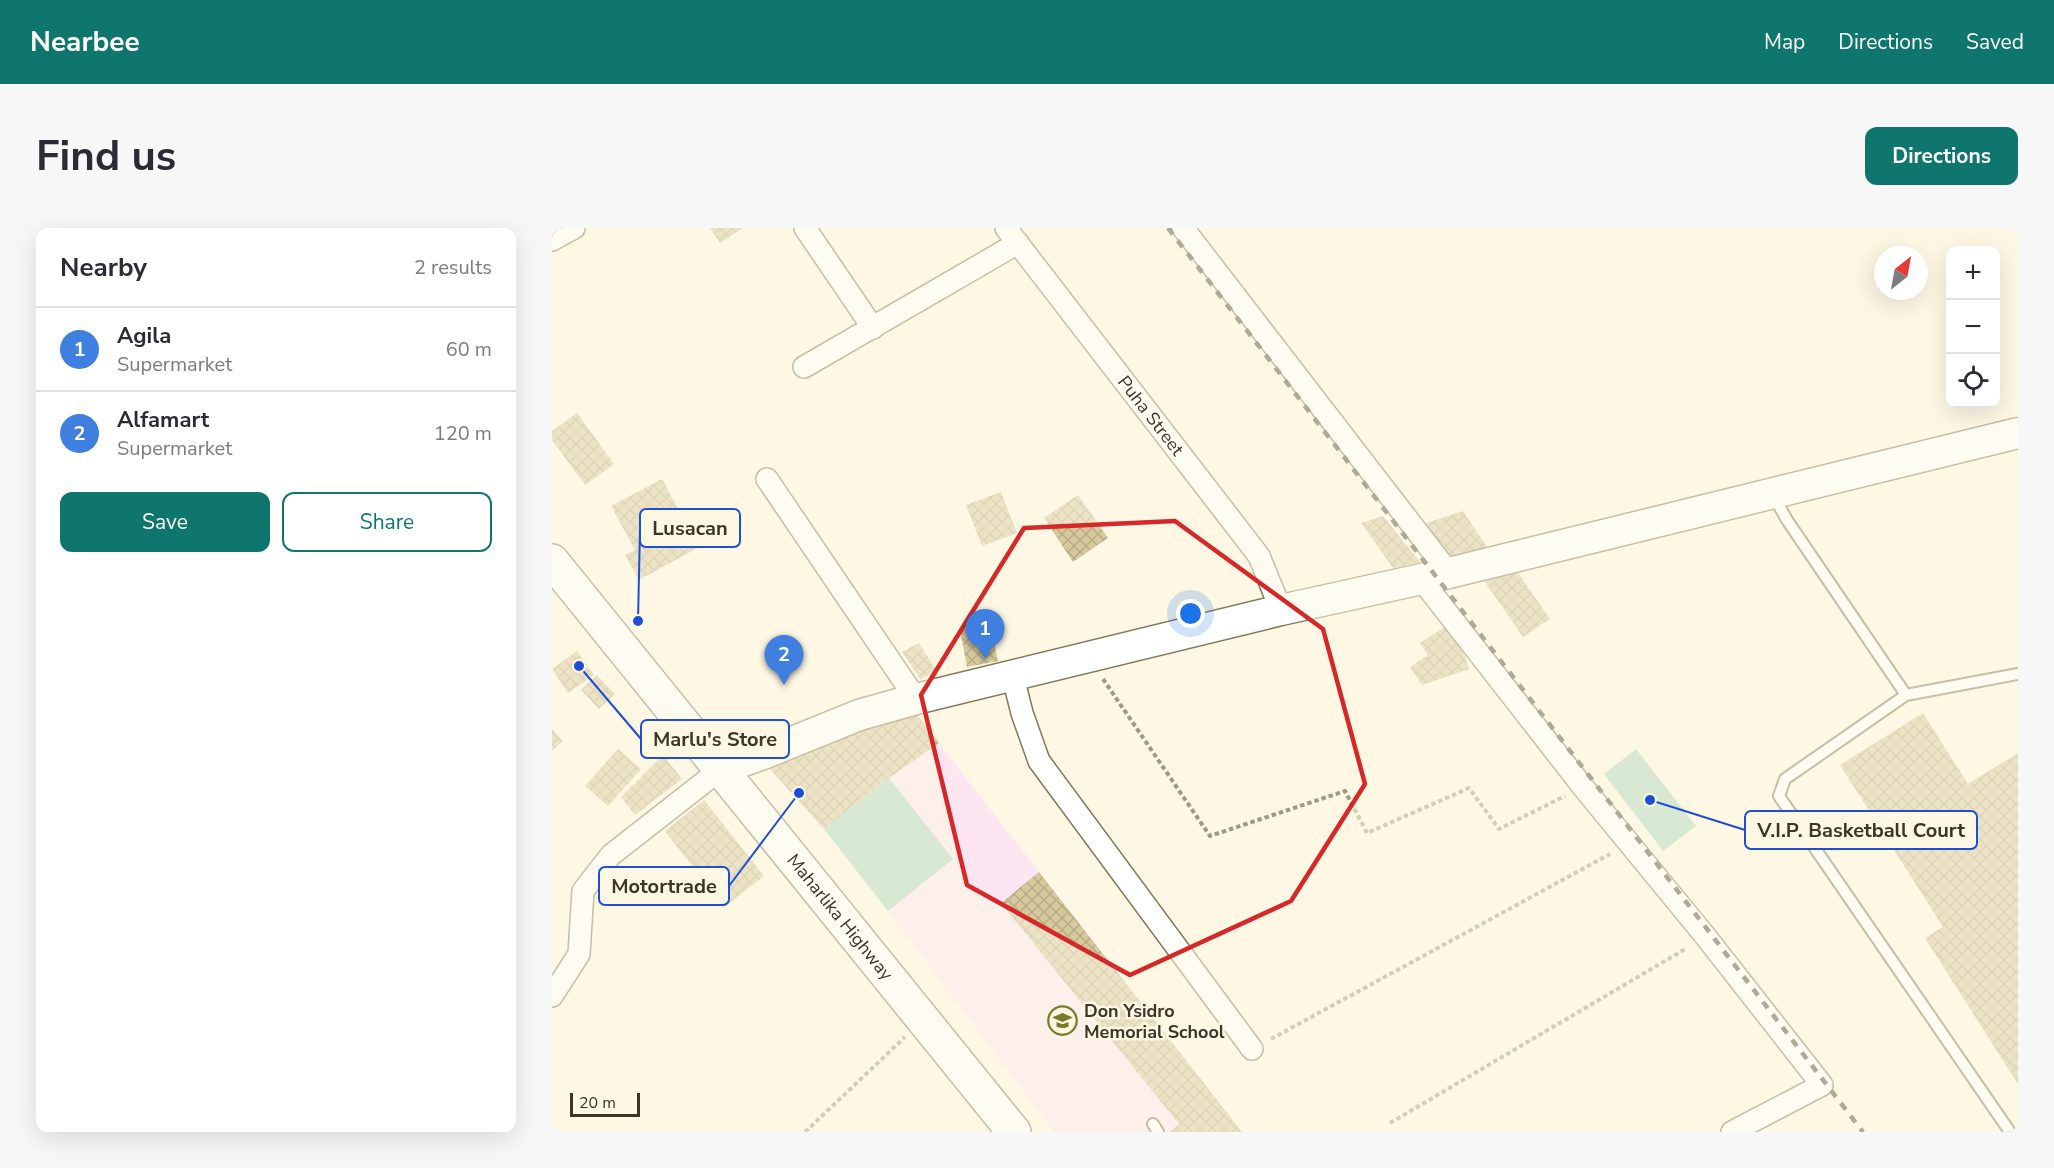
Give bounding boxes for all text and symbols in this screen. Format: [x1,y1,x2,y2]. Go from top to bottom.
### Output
text: Nearbee [30,23,140,61]
text: Map [1764,28,1805,56]
text: Directions [1838,28,1933,56]
text: Saved [1966,28,2024,56]
button: Directions [1865,127,2018,185]
text: Find us [36,128,176,185]
north arrow [1874,246,1928,300]
map controls [1946,246,2000,408]
button: + [1946,246,2000,300]
text: Nearby [60,250,147,285]
text: 2 results [414,254,492,281]
button: − [1946,300,2000,354]
text: Agila [117,321,171,351]
text: 1 [74,336,86,363]
text: 60 m [446,336,492,363]
text: Supermarket [117,351,232,378]
button: locate [1946,354,2000,408]
street label: Puha Street [1112,371,1190,461]
text: Alfamart [117,405,209,435]
text: 2 [74,420,86,447]
text: 120 m [434,420,492,447]
text: Supermarket [117,435,232,462]
button: Save [60,492,270,552]
button: Share [282,492,492,552]
callout: Lusacan [640,509,740,547]
text: Lusacan [652,515,728,542]
your location [1176,599,1205,628]
pin: 1 [966,610,1004,659]
pin: 2 [764,636,804,685]
callout: Marlu's Store [641,720,789,758]
text: Marlu's Store [653,726,777,753]
callout: V.I.P. Basketball Court [1745,811,1977,849]
text: V.I.P. Basketball Court [1756,817,1965,844]
street label: Maharlika Highway [782,849,899,986]
callout: Motortrade [599,867,729,905]
text: Motortrade [611,873,717,900]
place label: Don Ysidro Memorial School [1084,999,1225,1044]
school or university icon: Don Ysidro Memorial School [1047,1005,1079,1037]
scale bar [570,1090,640,1118]
text: 20 m [579,1092,616,1114]

